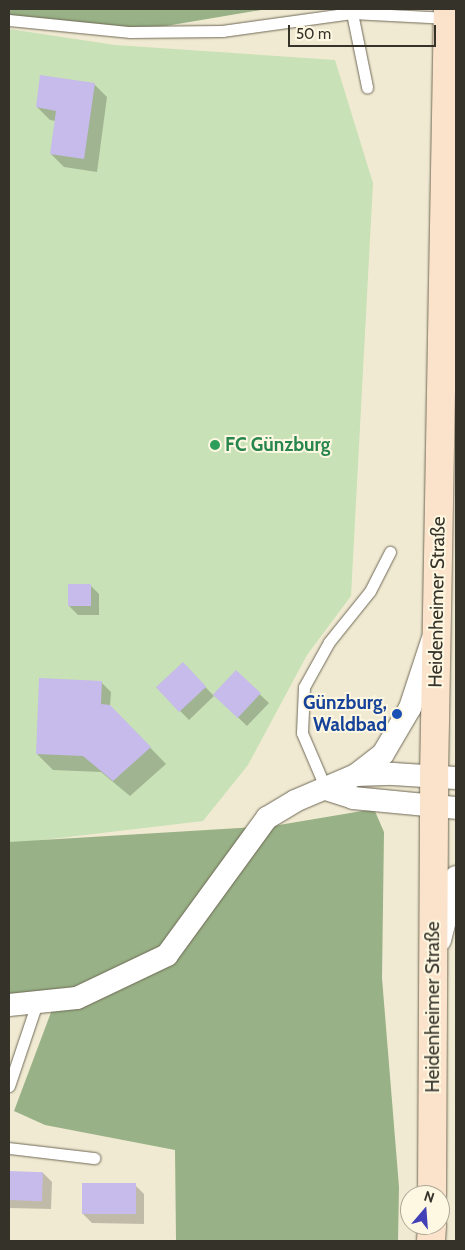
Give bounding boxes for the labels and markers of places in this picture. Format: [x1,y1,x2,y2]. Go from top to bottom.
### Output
place label: FC Günzburg [225,434,330,456]
marker: FC Günzburg [209,439,221,451]
place label: Günzburg, Waldbad [303,692,387,736]
marker: Günzburg, Waldbad [391,708,403,720]

